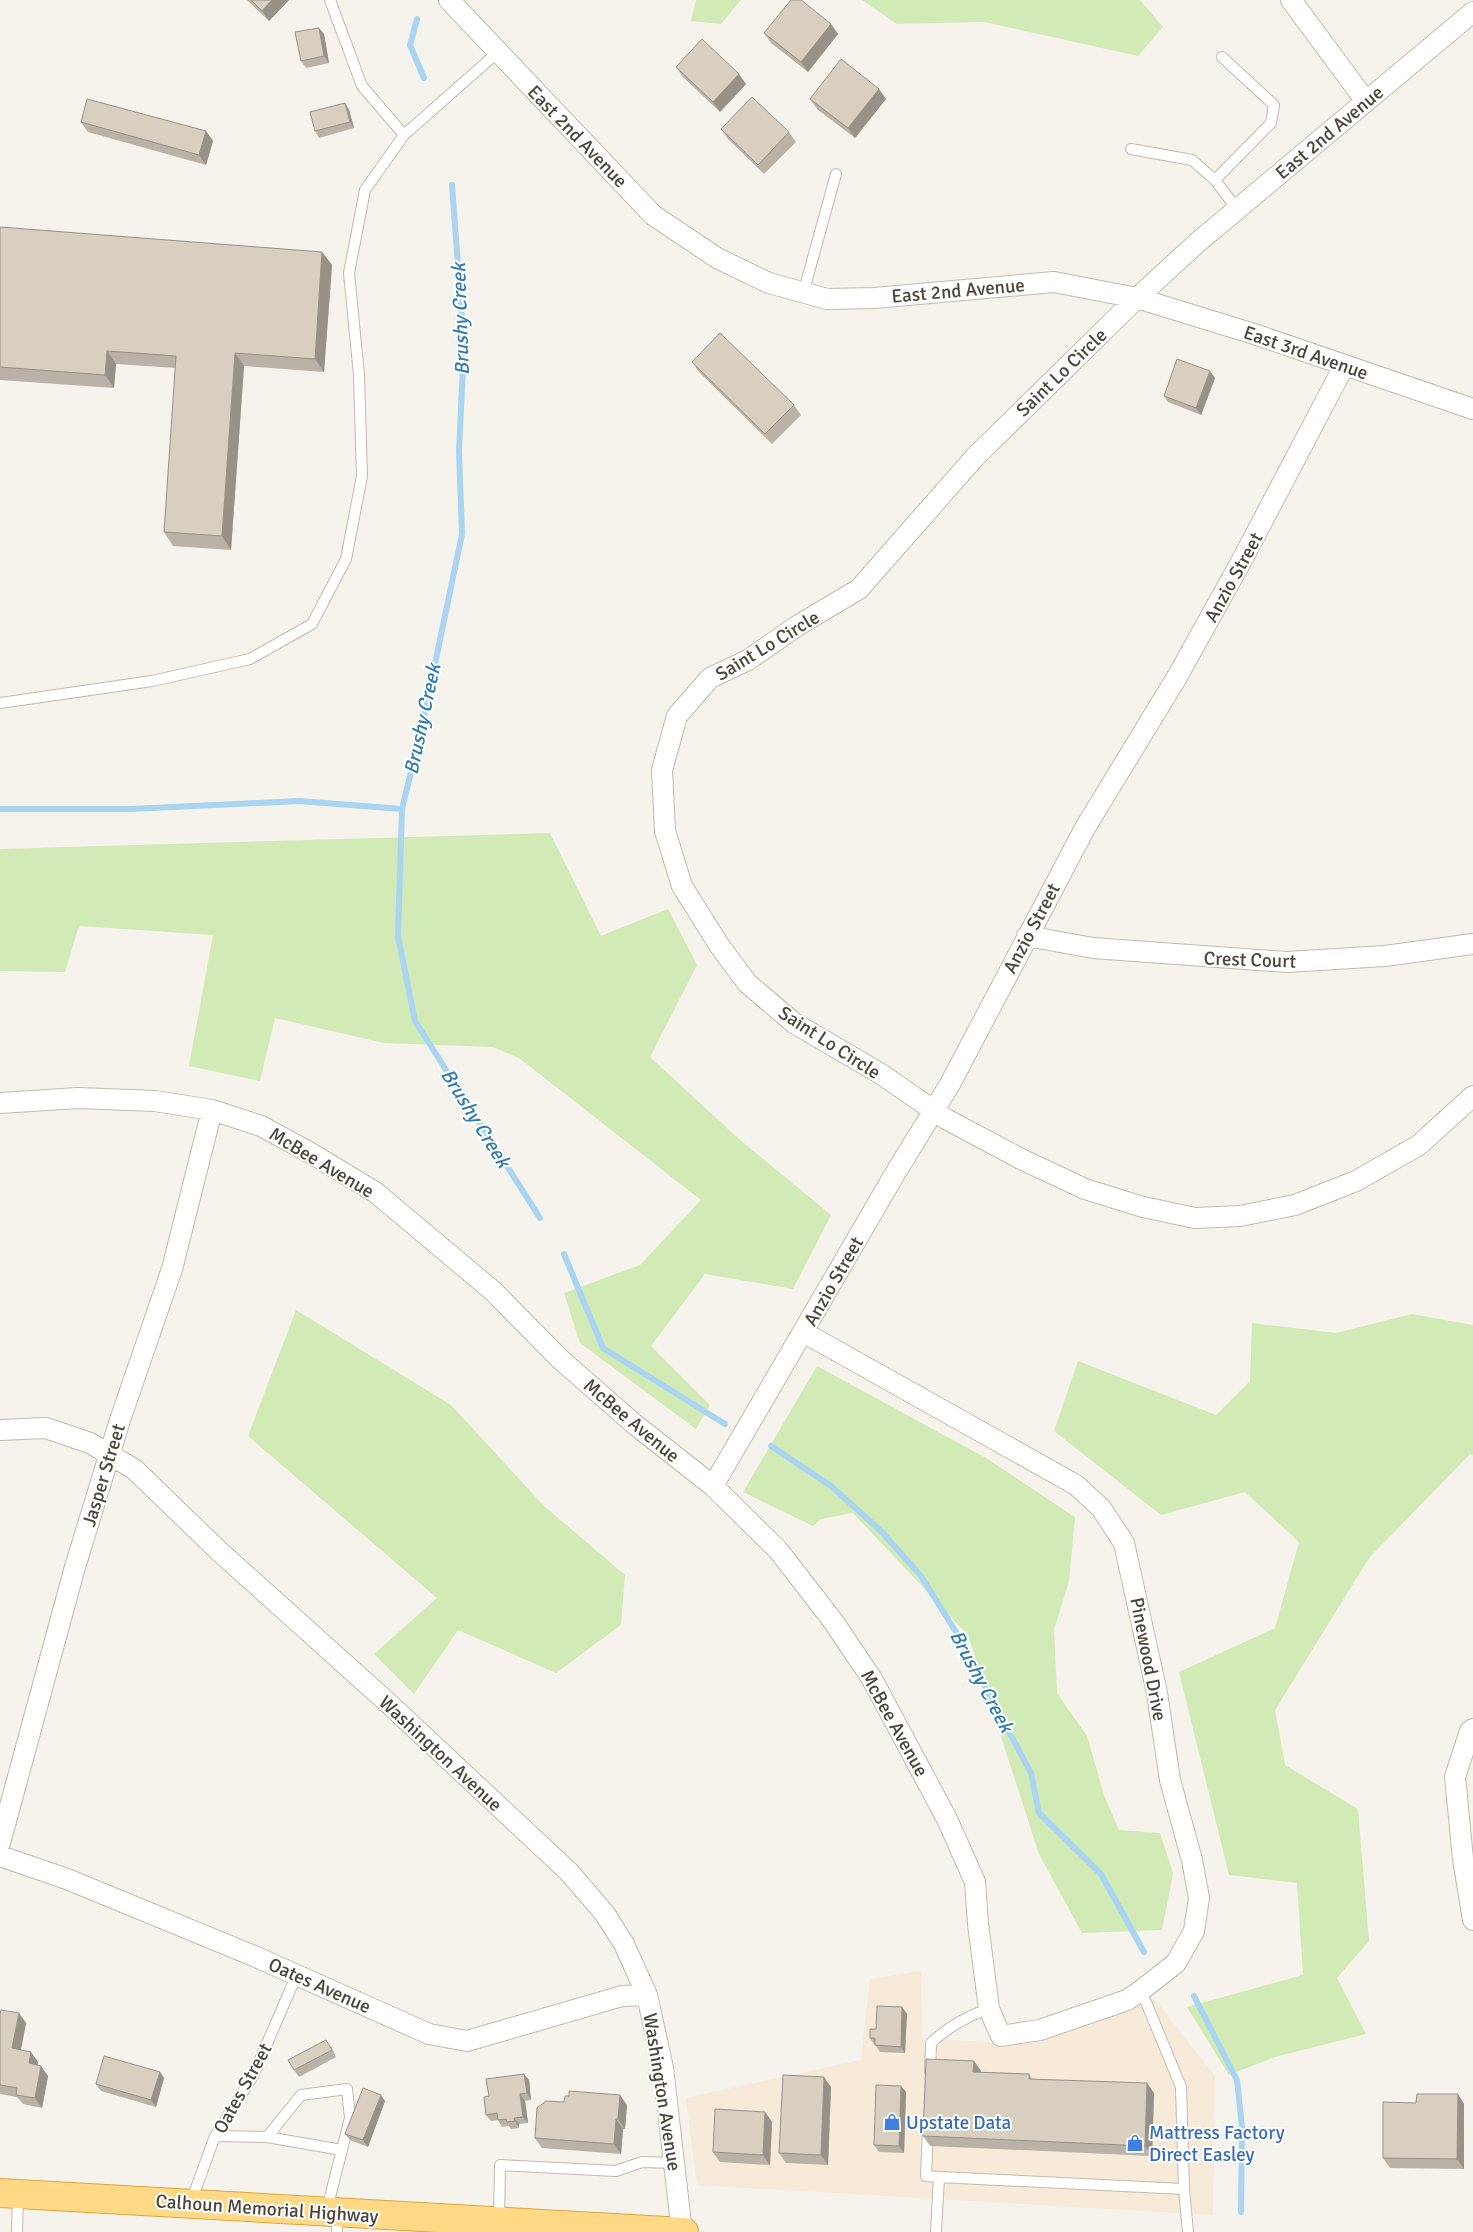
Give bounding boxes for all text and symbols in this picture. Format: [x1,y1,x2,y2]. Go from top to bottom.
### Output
street label: East 2nd Avenue [522,80,632,193]
street label: East 2nd Avenue [1271,81,1389,185]
water label: Brushy Creek [446,260,475,376]
street label: East 2nd Avenue [890,273,1026,309]
street label: East 3rd Avenue [1240,320,1371,385]
street label: Saint Lo Circle [1011,323,1112,422]
street label: Anzio Street [1199,528,1269,627]
street label: Saint Lo Circle [711,605,824,686]
water label: Brushy Creek [399,660,447,777]
street label: Anzio Street [998,879,1066,978]
street label: Crest Court [1203,946,1297,974]
street label: Saint Lo Circle [774,1001,885,1085]
water label: Brushy Creek [435,1064,517,1174]
street label: McBee Avenue [265,1122,378,1204]
street label: Anzio Street [799,1232,869,1330]
street label: McBee Avenue [578,1374,684,1468]
street label: Jasper Street [77,1421,131,1530]
street label: Pinewood Drive [1124,1595,1172,1723]
water label: Brushy Creek [944,1626,1020,1738]
street label: McBee Avenue [855,1666,933,1781]
street label: Washington Avenue [374,1691,507,1817]
street label: Oates Avenue [265,1953,375,2019]
street label: Washington Avenue [638,2011,686,2173]
street label: Oates Street [208,2039,278,2138]
place label: Upstate Data [906,2111,1011,2135]
shop icon: Upstate Data [882,2112,902,2132]
place label: Mattress Factory Direct Easley [1149,2121,1285,2167]
shop icon: Mattress Factory Direct Easley [1125,2133,1145,2153]
street label: Calhoun Memorial Highway [155,2189,379,2229]

